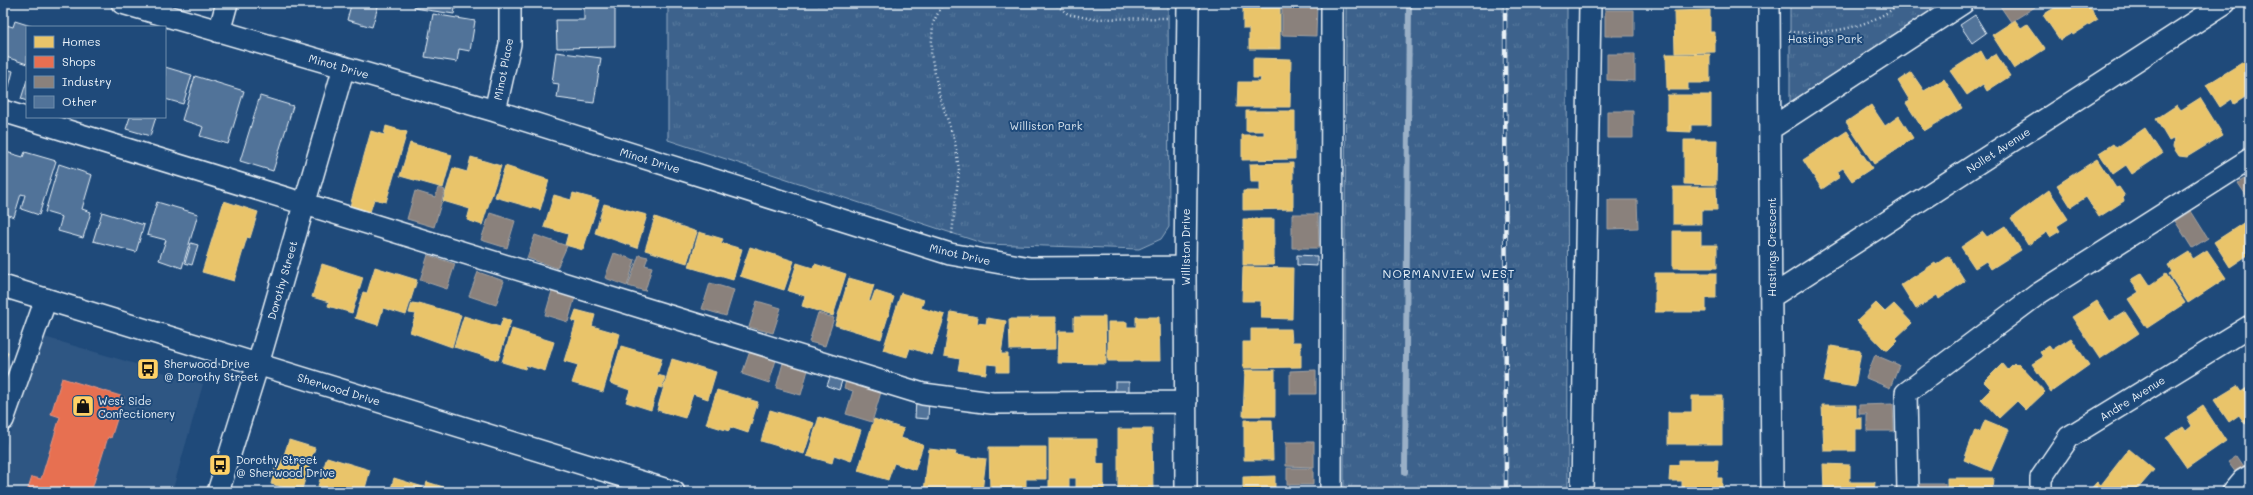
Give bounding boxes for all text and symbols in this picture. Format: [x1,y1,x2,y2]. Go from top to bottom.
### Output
legend [26,26,166,118]
park label: Hastings Park [1788,31,1862,46]
text: Homes [62,33,101,49]
street label: Minot Place [490,37,516,101]
street label: Minot Drive [307,50,371,82]
text: Shops [62,53,96,69]
text: Industry [62,73,111,89]
text: Other [62,93,97,109]
park label: Williston Park [1009,118,1083,133]
street label: Nollet Avenue [1963,124,2033,176]
street label: Minot Drive [618,144,682,176]
street label: Hastings Crescent [1764,197,1779,297]
street label: Williston Drive [1178,208,1193,286]
street label: Dorothy Street [264,239,300,321]
street label: Minot Drive [928,240,992,268]
district label: NORMANVIEW WEST [1383,265,1515,281]
bus stop icon: Sherwood Drive @ Dorothy Street [135,356,161,382]
place label: Sherwood Drive @ Dorothy Street [164,356,259,384]
street label: Sherwood Drive [296,369,382,409]
street label: Andre Avenue [2096,372,2168,424]
shop icon: West Side Confectionery [70,393,96,419]
place label: West Side Confectionery [98,393,175,421]
bus stop icon: Dorothy Street @ Sherwood Drive [207,452,233,478]
place label: Dorothy Street @ Sherwood Drive [236,452,335,480]

